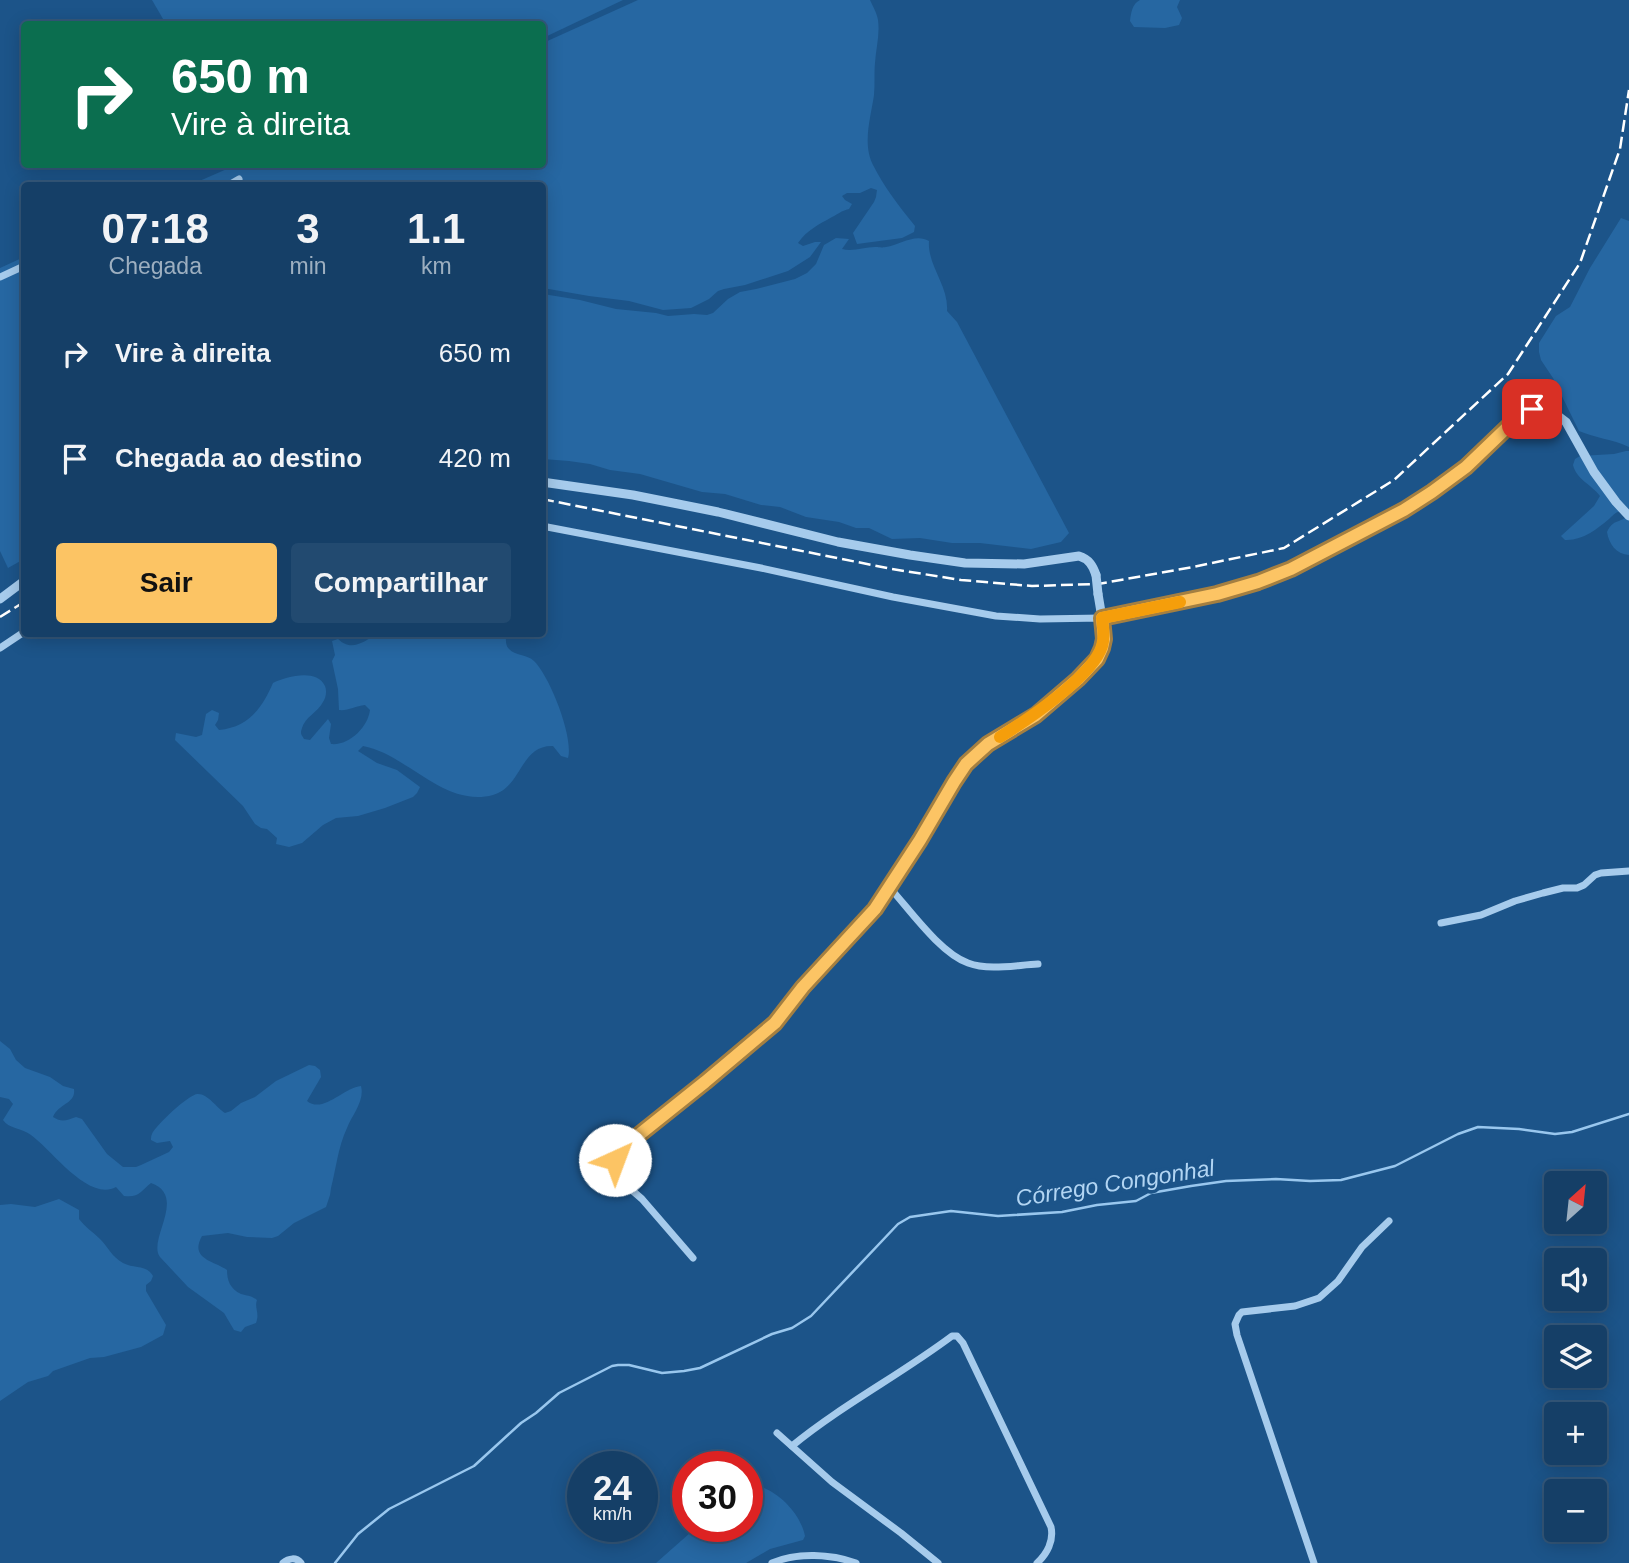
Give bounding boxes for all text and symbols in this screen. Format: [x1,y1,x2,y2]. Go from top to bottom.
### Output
icon: right [56,49,147,140]
text: 650 m [171,49,310,103]
text: Vire à direita [171,106,350,142]
text: 07:18 [102,205,209,252]
text: 3 [296,205,320,252]
text: 1.1 [407,205,465,252]
text: Chegada [109,253,202,279]
text: min [289,253,327,279]
text: km [421,253,452,279]
icon: right [56,335,94,373]
text: Vire à direita [115,338,271,368]
text: 650 m [439,338,511,368]
pin [1502,379,1562,439]
icon: arrive [1513,390,1551,428]
icon: arrive [56,440,94,478]
text: Chegada ao destino [115,443,362,473]
text: 420 m [439,443,511,473]
button: Sair [56,543,277,623]
button: Compartilhar [291,543,511,623]
position arrow [578,1123,652,1197]
water label: Córrego Congonhal [1014,1154,1217,1212]
north arrow [1544,1171,1606,1234]
map controls [1544,1171,1607,1542]
button: sound [1544,1248,1607,1311]
button: layers [1544,1325,1607,1388]
button: + [1544,1402,1607,1465]
speed limit sign: 30 [672,1451,763,1542]
text: 24 [593,1468,632,1507]
button: − [1544,1479,1607,1542]
text: km/h [593,1504,632,1524]

